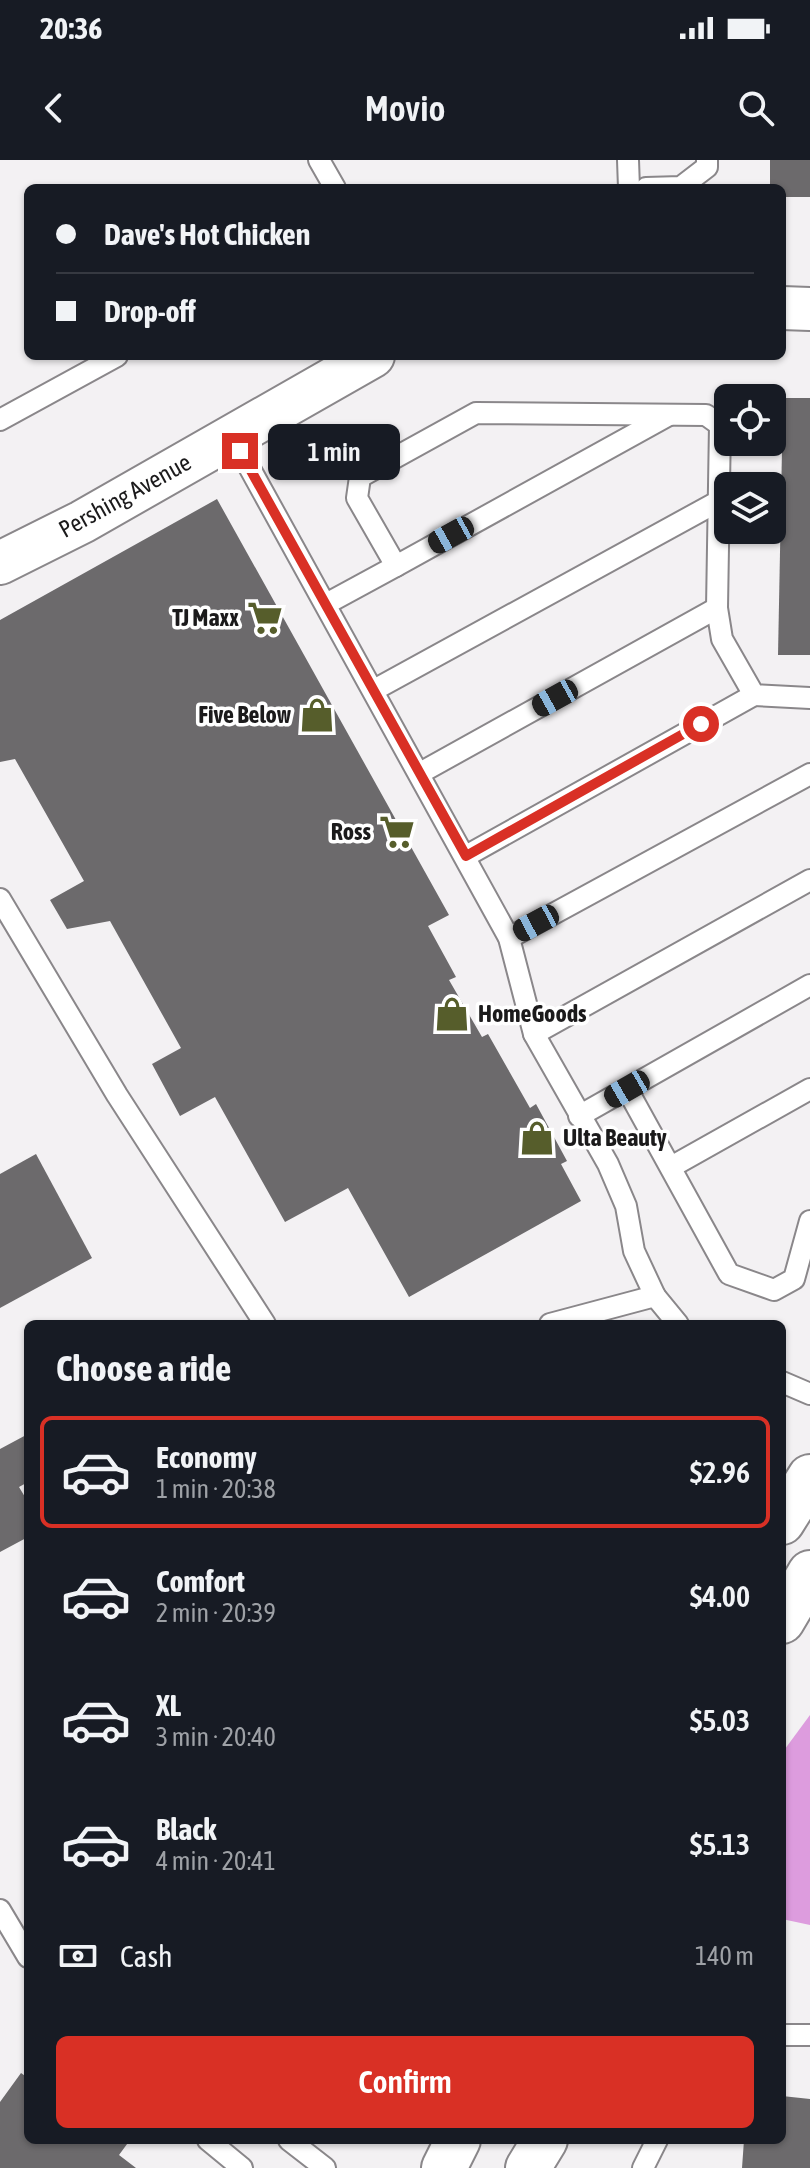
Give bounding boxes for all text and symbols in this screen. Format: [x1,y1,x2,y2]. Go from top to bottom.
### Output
text: 20:36 [40,11,102,45]
icon: back [32,86,76,130]
icon: search [734,86,778,130]
text: Movio [365,87,445,129]
text: Dave's Hot Chicken [104,217,310,251]
text: Drop-off [104,294,196,328]
map controls [714,384,786,544]
button: locate [714,384,786,456]
callout: 1 min [268,423,400,479]
route end [222,433,258,469]
text: 1 min [307,437,361,467]
street label: Pershing Avenue [54,448,196,543]
button: layers [714,472,786,544]
car [424,513,478,557]
supermarket icon: TJ Maxx [246,599,284,637]
place label: TJ Maxx [172,604,239,631]
car [528,676,582,720]
shop icon: Five Below [298,696,336,734]
place label: Five Below [198,701,292,728]
route start [683,706,719,742]
supermarket icon: Ross [378,813,416,851]
place label: Ross [331,818,372,845]
car [509,901,563,945]
shop icon: HomeGoods [433,995,471,1033]
place label: HomeGoods [478,1000,587,1027]
car [600,1067,654,1111]
shop icon: Ulta Beauty [518,1119,556,1157]
place label: Ulta Beauty [563,1124,667,1151]
text: Choose a ride [56,1347,231,1389]
icon: car [60,1436,132,1508]
text: Economy [156,1440,257,1474]
text: $2.96 [690,1455,750,1489]
text: 1 min · 20:38 [156,1474,276,1504]
icon: car [60,1560,132,1632]
text: Comfort [156,1564,245,1598]
text: $4.00 [690,1579,750,1613]
text: 2 min · 20:39 [156,1598,276,1628]
icon: car [60,1684,132,1756]
text: XL [156,1688,181,1722]
text: $5.03 [690,1703,750,1737]
text: 3 min · 20:40 [156,1722,276,1752]
icon: car [60,1808,132,1880]
text: Black [156,1812,216,1846]
text: $5.13 [690,1827,750,1861]
text: 4 min · 20:41 [156,1846,276,1876]
icon: cash [56,1934,100,1978]
text: Cash [120,1939,173,1973]
text: 140 m [695,1941,754,1971]
button: Confirm [56,2036,754,2128]

